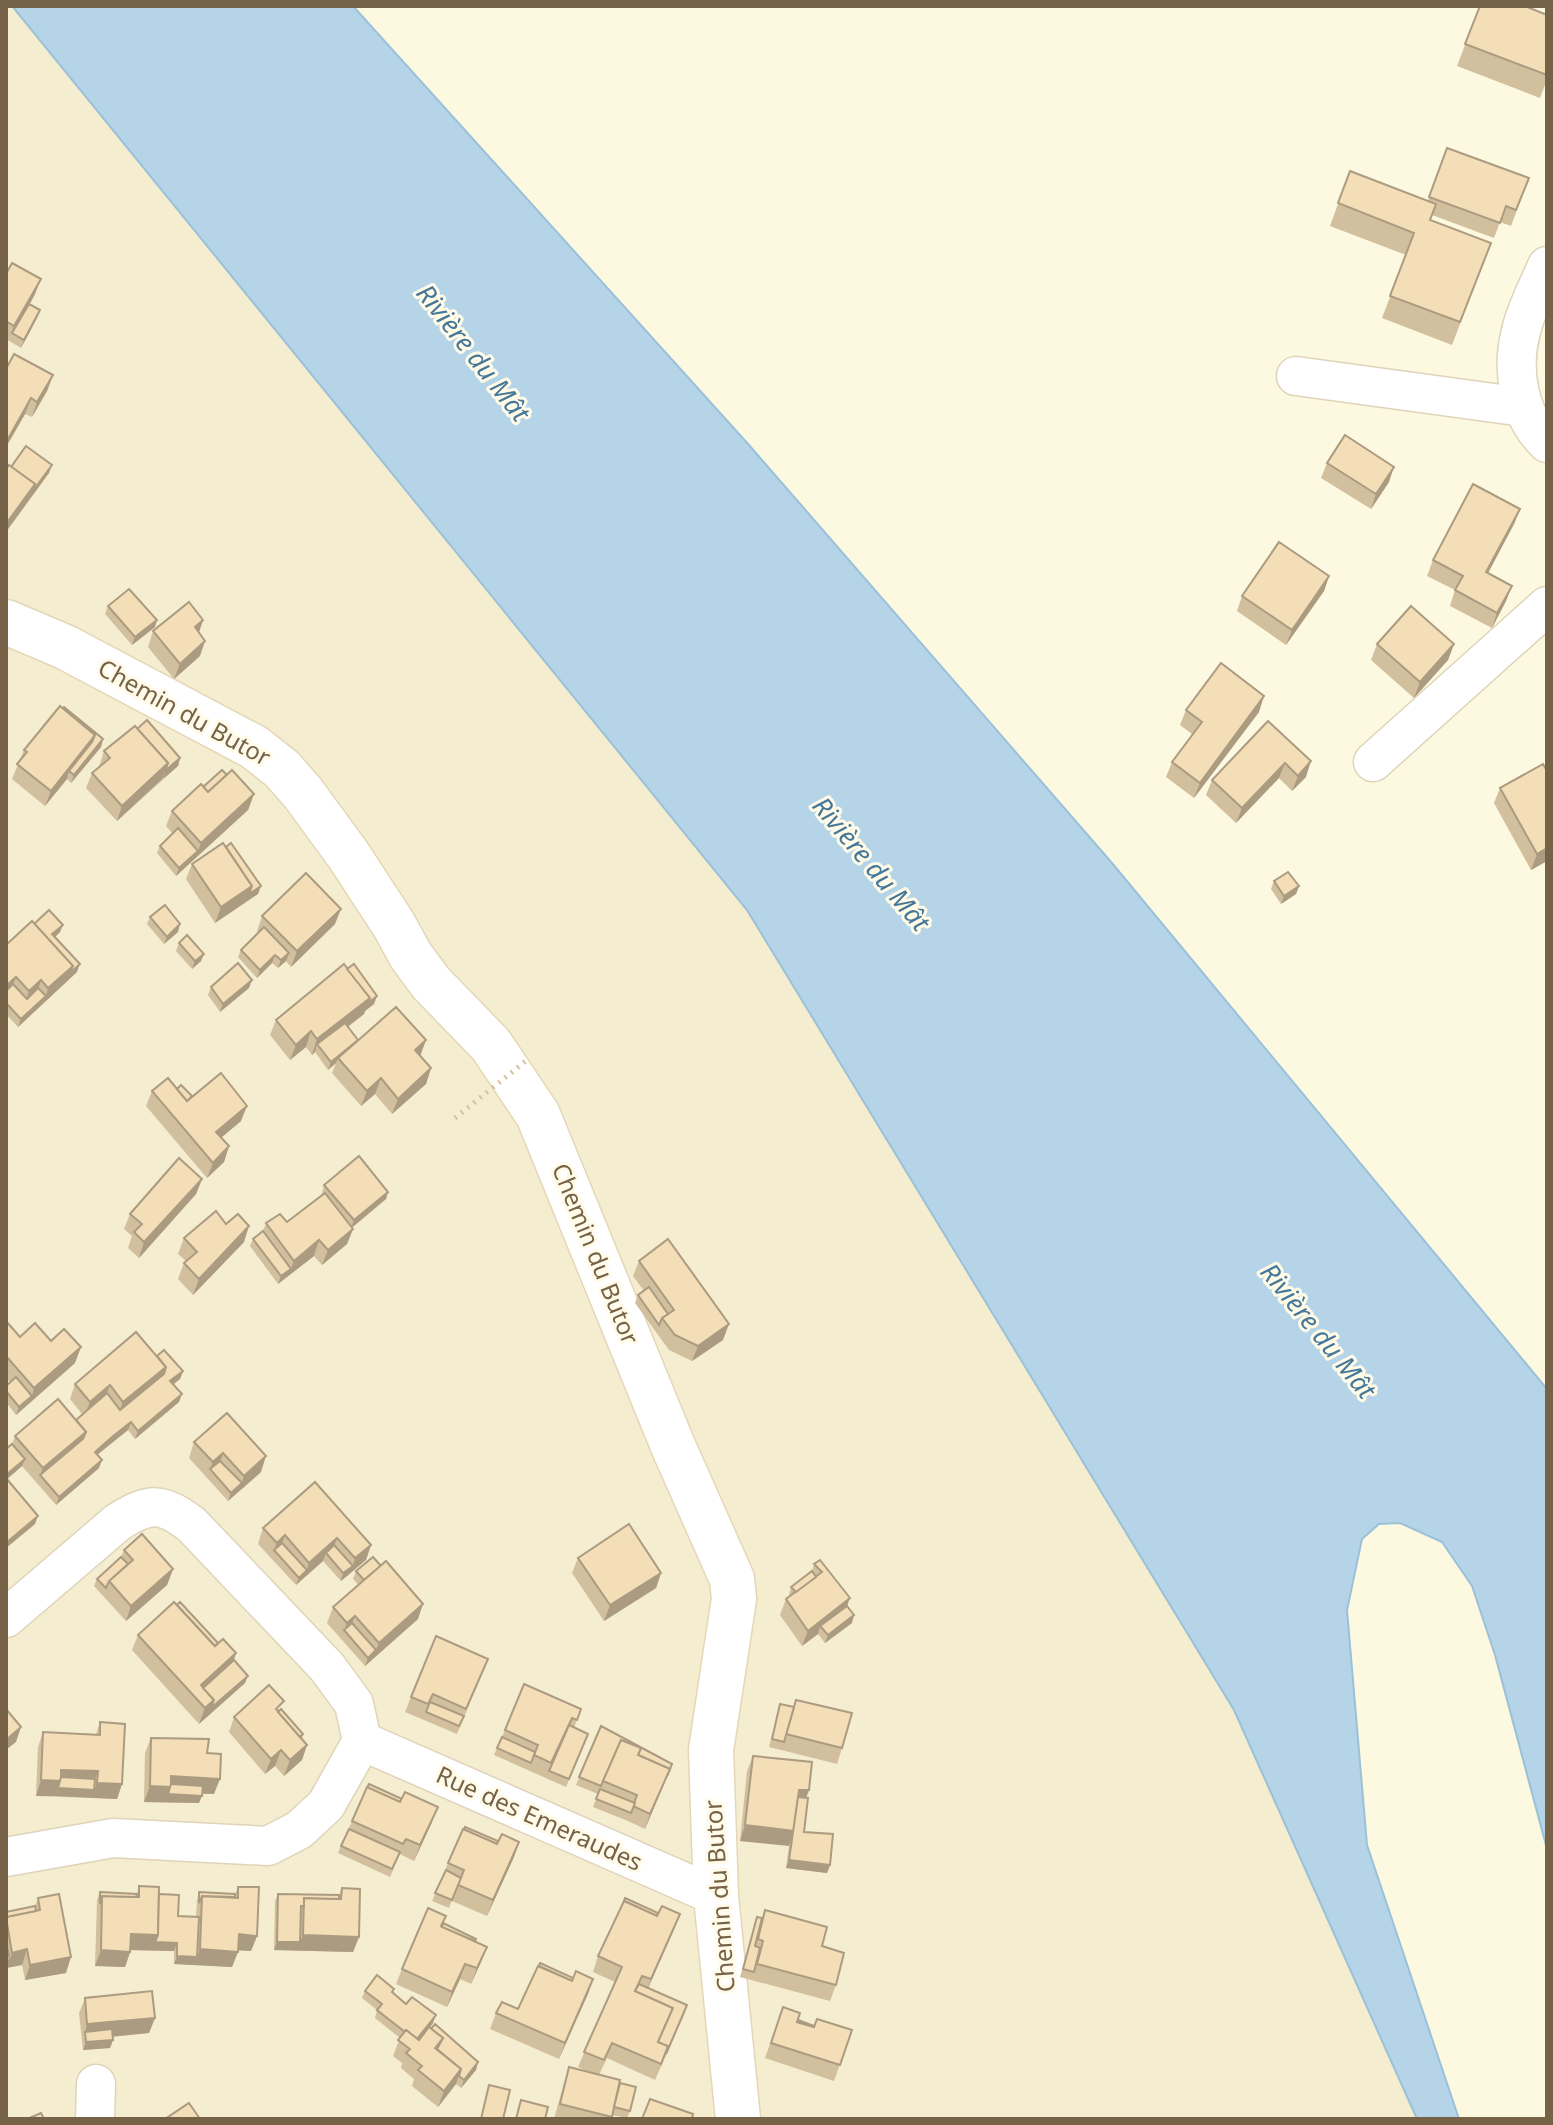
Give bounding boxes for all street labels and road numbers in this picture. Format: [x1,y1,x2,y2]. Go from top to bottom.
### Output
street label: Chemin du Butor [92,651,277,773]
street label: Chemin du Butor [545,1158,648,1349]
street label: Rue des Emeraudes [431,1757,648,1878]
street label: Chemin du Butor [695,1799,742,1993]

